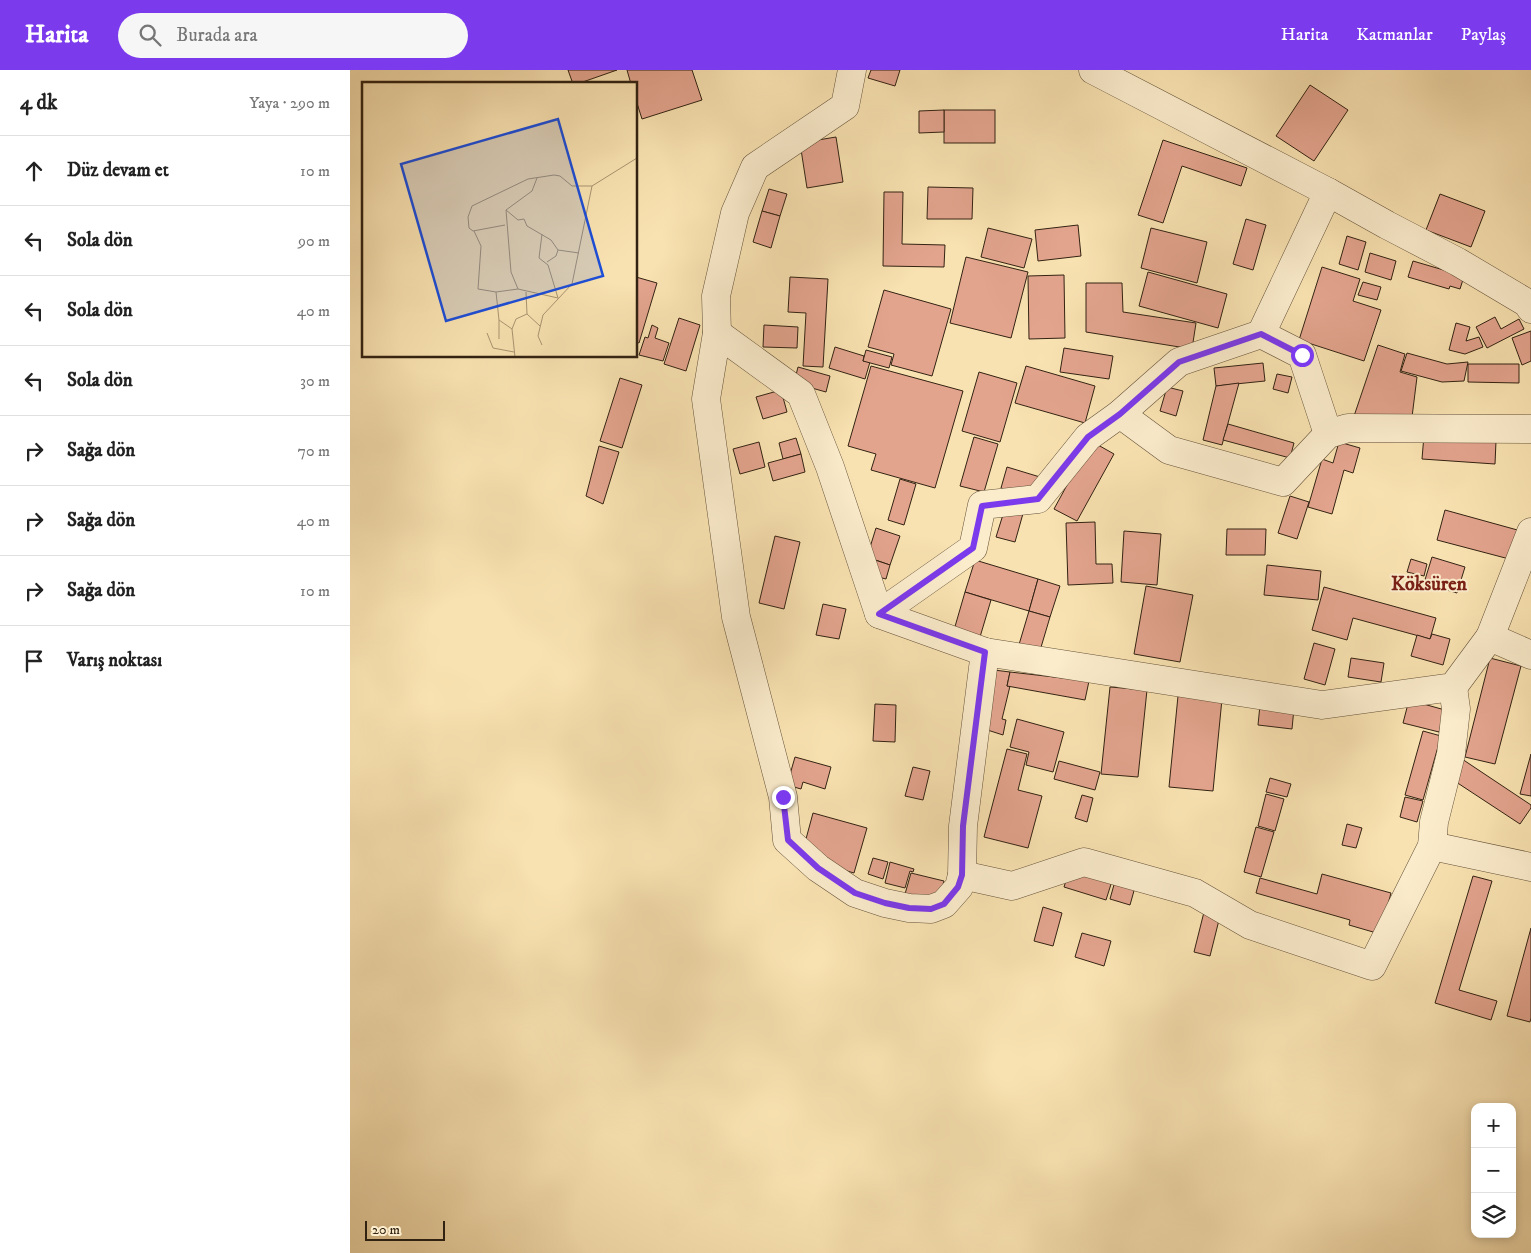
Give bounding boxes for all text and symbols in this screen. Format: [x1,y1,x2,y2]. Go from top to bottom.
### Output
search box [118,13,468,58]
text: Harita [25,20,88,50]
icon: search [136,21,164,49]
text: Burada ara [176,24,258,47]
text: Harita [1281,24,1328,46]
text: Katmanlar [1356,24,1433,46]
text: Paylaş [1461,24,1506,46]
inset map [362,82,638,358]
text: 4 dk [20,90,57,116]
text: Yaya · 290 m [249,93,330,113]
icon: ahead [20,157,48,185]
text: Düz devam et [67,159,169,182]
text: 10 m [300,161,330,181]
icon: left [20,227,48,255]
text: Sola dön [67,229,133,252]
text: 90 m [298,231,330,251]
icon: left [20,297,48,325]
text: Sola dön [67,299,133,322]
text: 40 m [297,301,330,321]
route start [1291,344,1314,367]
icon: left [20,367,48,395]
text: Sola dön [67,369,133,392]
text: 30 m [300,371,330,391]
icon: right [20,437,48,465]
text: Sağa dön [67,439,135,462]
text: 70 m [298,441,330,461]
icon: right [20,507,48,535]
text: Sağa dön [67,509,135,532]
text: 40 m [297,511,330,531]
district label: Köksüren [1391,572,1468,597]
icon: right [20,577,48,605]
text: Sağa dön [67,579,135,602]
text: 10 m [300,581,330,601]
icon: arrive [20,647,48,675]
text: Varış noktası [67,649,162,672]
route end [772,786,795,809]
map controls [1471,1103,1516,1238]
button: + [1471,1103,1516,1148]
button: − [1471,1148,1516,1193]
button: layers [1471,1193,1516,1238]
scale bar [365,1218,445,1241]
text: 20 m [372,1221,400,1239]

